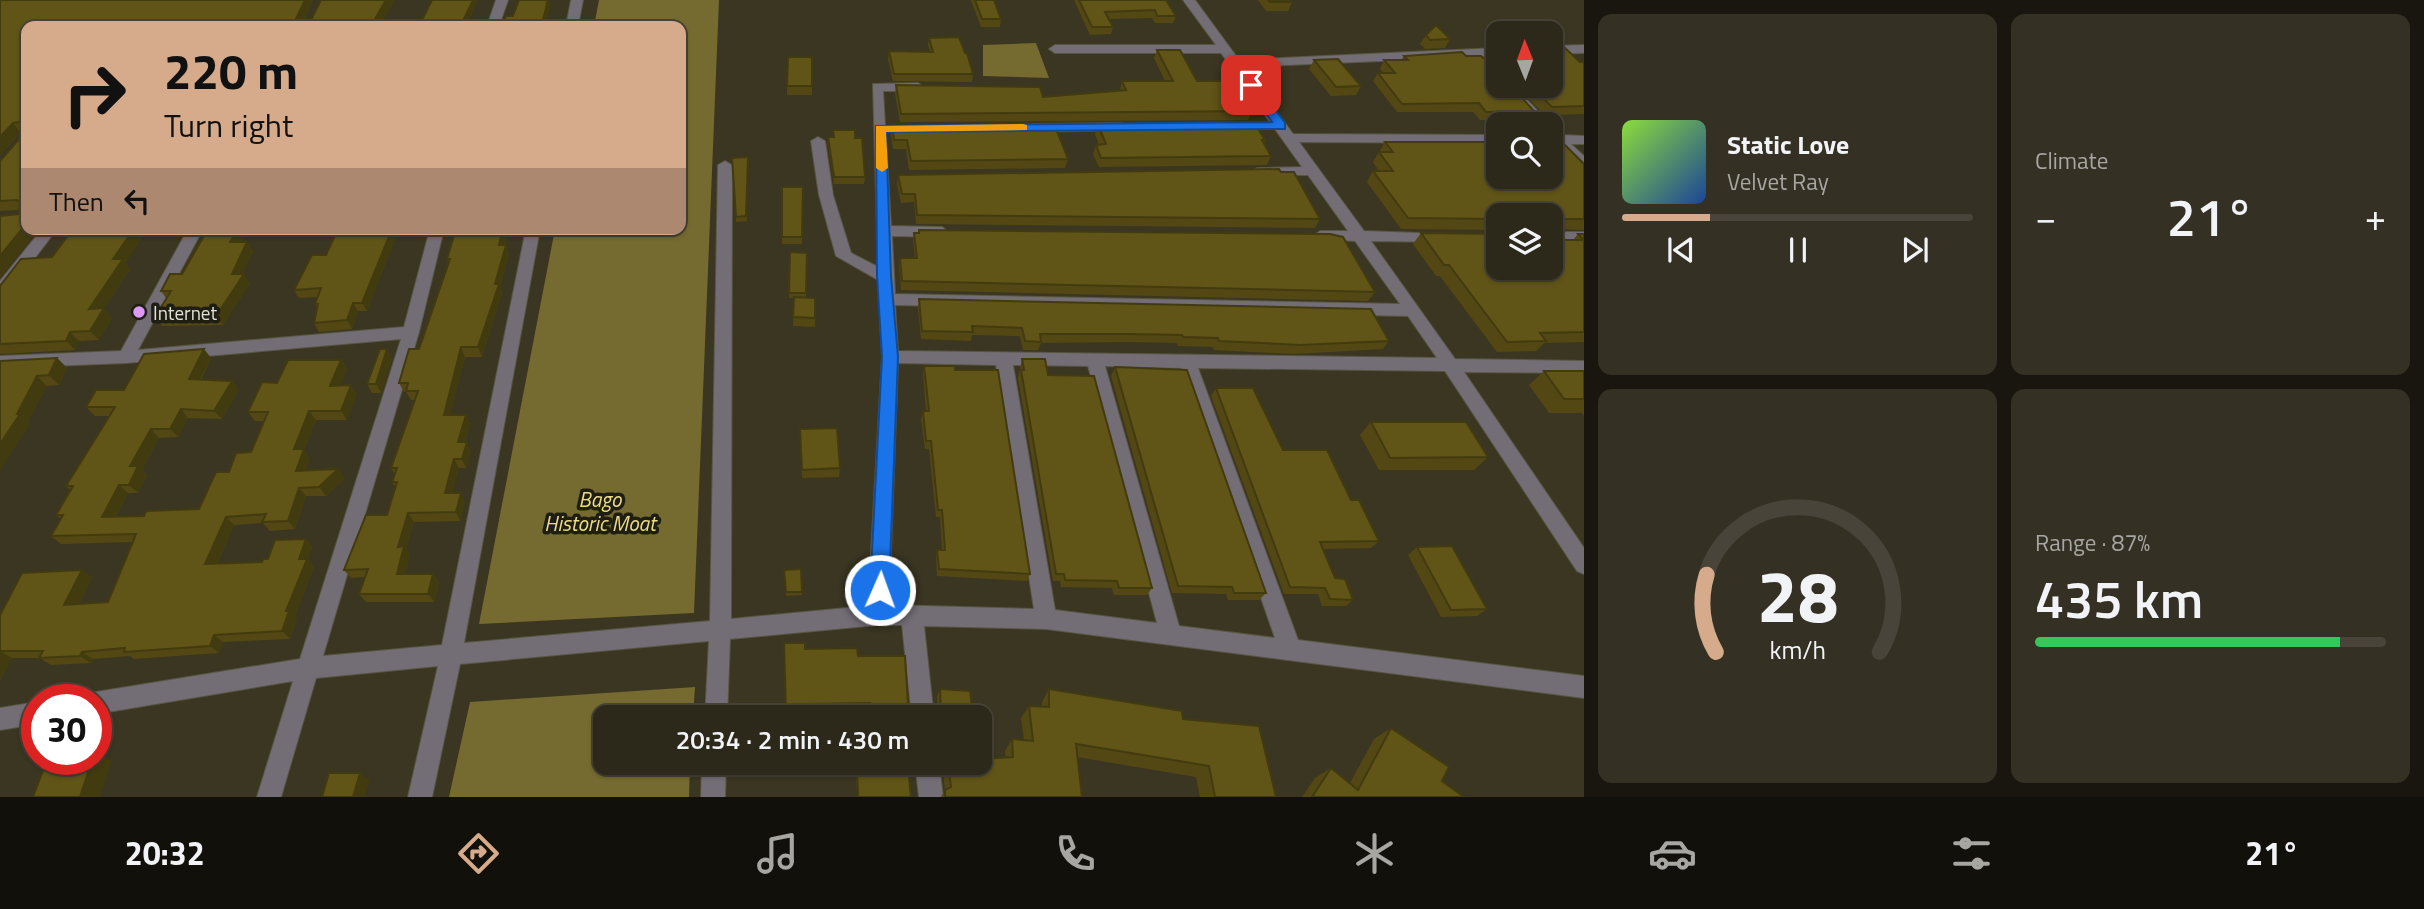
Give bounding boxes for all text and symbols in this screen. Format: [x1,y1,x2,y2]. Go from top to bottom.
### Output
north arrow [1486,21,1563,98]
map controls [1486,21,1563,280]
text: 220 m [164,33,298,108]
icon: right [49,49,140,140]
pin [1221,55,1281,115]
icon: arrive [1232,66,1270,104]
text: Turn right [164,101,293,149]
button: search [1486,112,1563,189]
text: Static Love [1727,125,1849,164]
text: Climate [2035,143,2108,178]
text: Velvet Ray [1727,164,1829,199]
text: 21° [2167,177,2254,256]
text: Then [49,182,104,221]
icon: left [118,182,156,220]
text: − [2035,188,2056,246]
text: + [2365,188,2386,246]
button: layers [1486,203,1563,280]
icon: previous [1662,231,1700,269]
icon: pause [1779,231,1817,269]
icon: next [1896,231,1934,269]
place label: Internet [153,298,217,327]
marker: Internet [131,304,147,320]
water label: Bago Historic Moat [544,483,658,539]
text: Range · 87% [2035,525,2150,560]
text: 28 [1757,540,1838,650]
position arrow [843,553,917,627]
text: 435 km [2035,559,2203,638]
text: km/h [1769,631,1826,669]
speed limit sign: 30 [21,684,112,775]
text: 20:34 · 2 min · 430 m [676,720,909,759]
text: 20:32 [125,829,205,877]
icon: directions [454,829,503,878]
icon: music [753,829,802,878]
icon: phone [1051,829,1100,878]
icon: climate [1350,829,1399,878]
icon: car [1648,829,1697,878]
icon: filters [1947,829,1996,878]
text: 21° [2245,829,2299,877]

